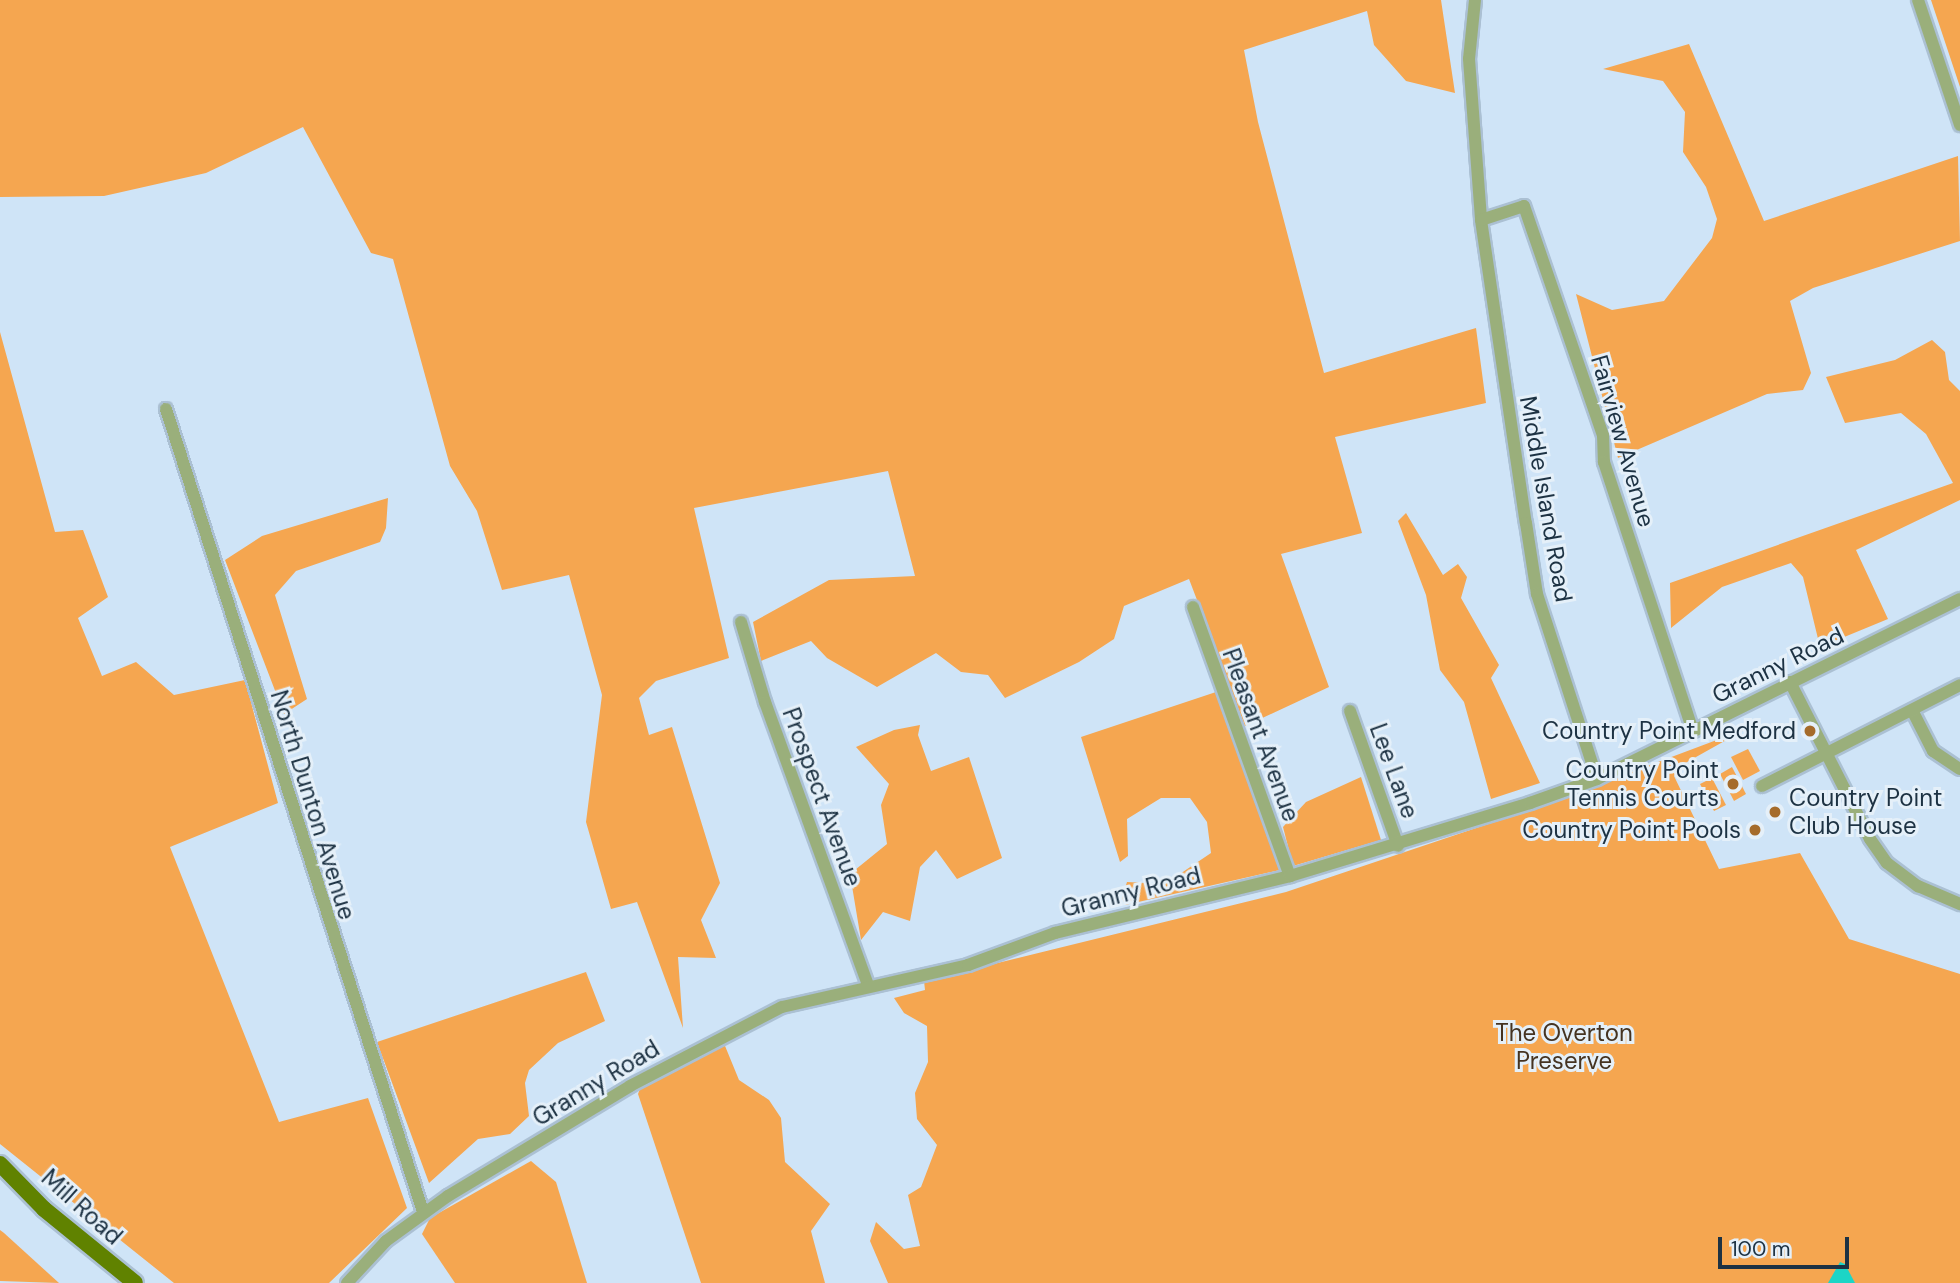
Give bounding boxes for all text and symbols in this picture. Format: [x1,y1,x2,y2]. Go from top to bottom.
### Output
street label: Fairview Avenue [1585,352,1661,530]
street label: Middle Island Road [1514,394,1578,604]
street label: Granny Road [1707,621,1849,709]
street label: Pleasant Avenue [1216,644,1306,826]
street label: North Dunton Avenue [264,687,362,923]
street label: Prospect Avenue [776,704,868,890]
place label: Country Point Medford [1542,717,1796,745]
street label: Lee Lane [1364,720,1424,822]
marker: Country Point Medford [1802,723,1818,739]
place label: Country Point Tennis Courts [1566,756,1719,812]
marker: Country Point Tennis Courts [1725,776,1741,792]
place label: Country Point Club House [1789,784,1942,840]
marker: Country Point Club House [1767,804,1783,820]
place label: Country Point Pools [1522,816,1741,844]
marker: Country Point Pools [1747,822,1763,838]
street label: Granny Road [1058,861,1204,923]
park label: The Overton Preserve [1495,1019,1633,1075]
street label: Granny Road [527,1034,665,1132]
street label: Mill Road [36,1163,128,1251]
scale bar [1722,1224,1853,1268]
text: 100 m [1731,1235,1791,1263]

